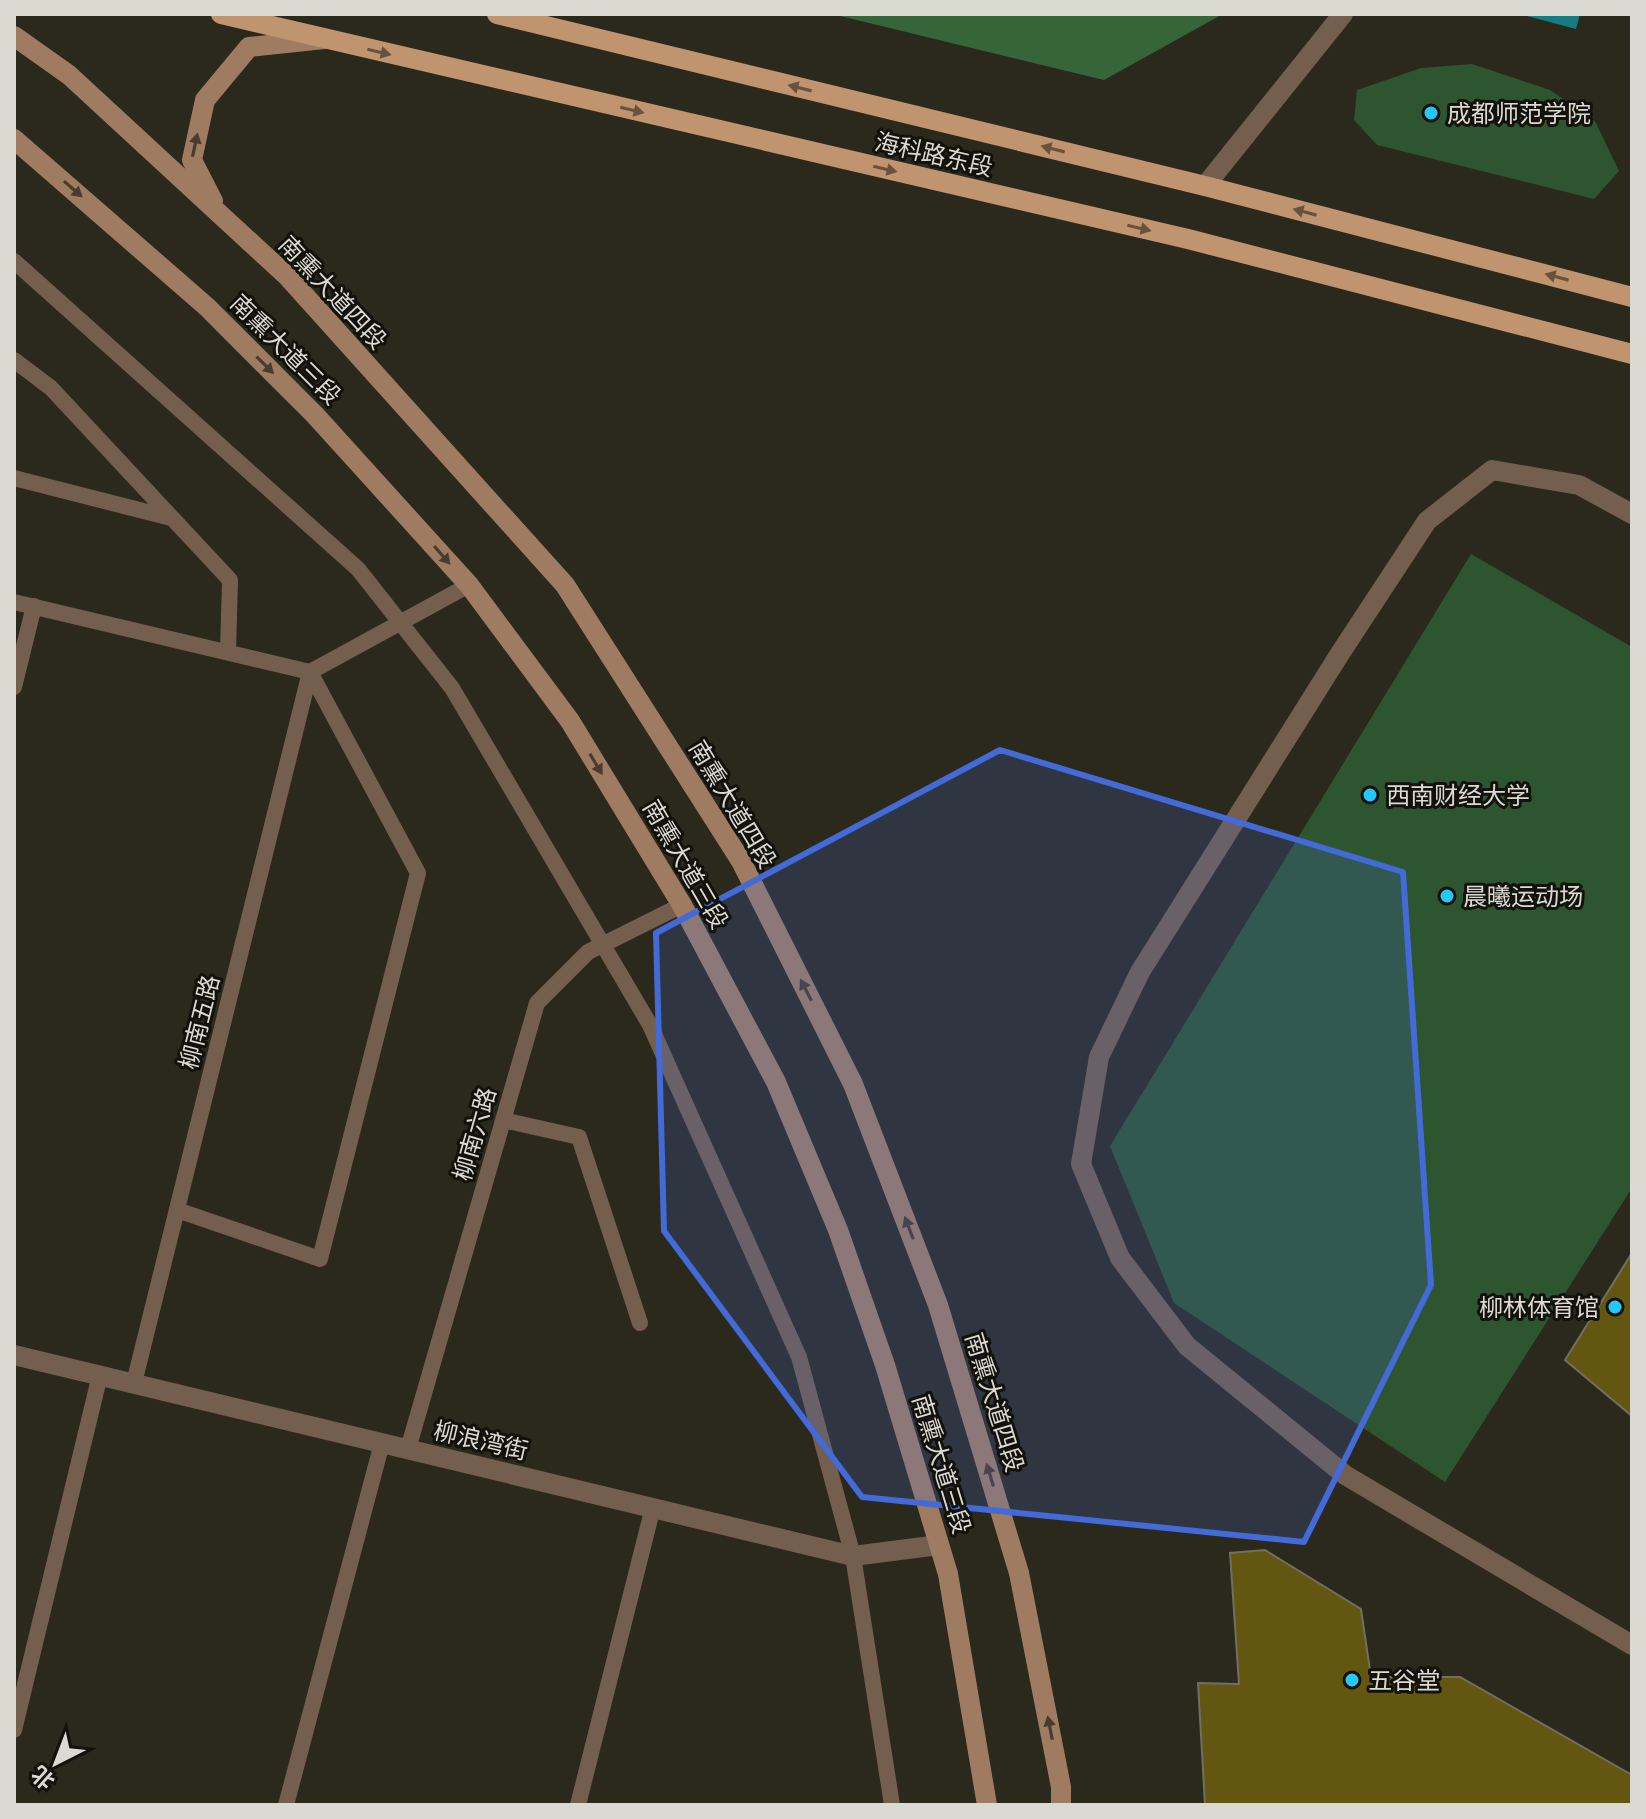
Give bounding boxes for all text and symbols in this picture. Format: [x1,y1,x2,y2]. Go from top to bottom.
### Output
one-way arrow [367,46,392,58]
one-way arrow [787,81,812,93]
place label: 成都师范学院 [1447,98,1591,128]
one-way arrow [620,104,645,117]
marker: 成都师范学院 [1422,104,1440,122]
street label: 海科路东段 [872,126,996,182]
one-way arrow [189,132,202,157]
one-way arrow [1040,142,1065,155]
one-way arrow [873,163,898,176]
one-way arrow [64,180,83,198]
one-way arrow [1292,205,1317,217]
one-way arrow [1126,222,1151,235]
street label: 南熏大道四段 [273,229,393,355]
one-way arrow [1544,271,1569,283]
street label: 南熏大道三段 [224,287,348,411]
one-way arrow [255,355,274,374]
one-way arrow [433,545,450,565]
street label: 南熏大道四段 [683,735,783,873]
one-way arrow [589,753,603,775]
place label: 西南财经大学 [1386,780,1530,810]
marker: 西南财经大学 [1361,786,1379,804]
street label: 南熏大道三段 [637,794,735,934]
place label: 晨曦运动场 [1463,881,1583,911]
marker: 晨曦运动场 [1438,887,1456,905]
street label: 柳南五路 [173,972,225,1072]
one-way arrow [799,979,812,1002]
street label: 柳南六路 [446,1084,502,1184]
one-way arrow [902,1216,915,1240]
place label: 柳林体育馆 [1479,1292,1599,1322]
marker: 柳林体育馆 [1606,1298,1624,1316]
street label: 南熏大道四段 [960,1329,1030,1475]
street label: 南熏大道三段 [907,1391,977,1537]
street label: 柳浪湾街 [431,1415,531,1465]
one-way arrow [983,1463,996,1487]
place label: 五谷堂 [1368,1665,1440,1695]
marker: 五谷堂 [1343,1671,1361,1689]
one-way arrow [1043,1715,1055,1740]
north arrow [16,1723,96,1803]
text: 北 [25,1760,60,1796]

